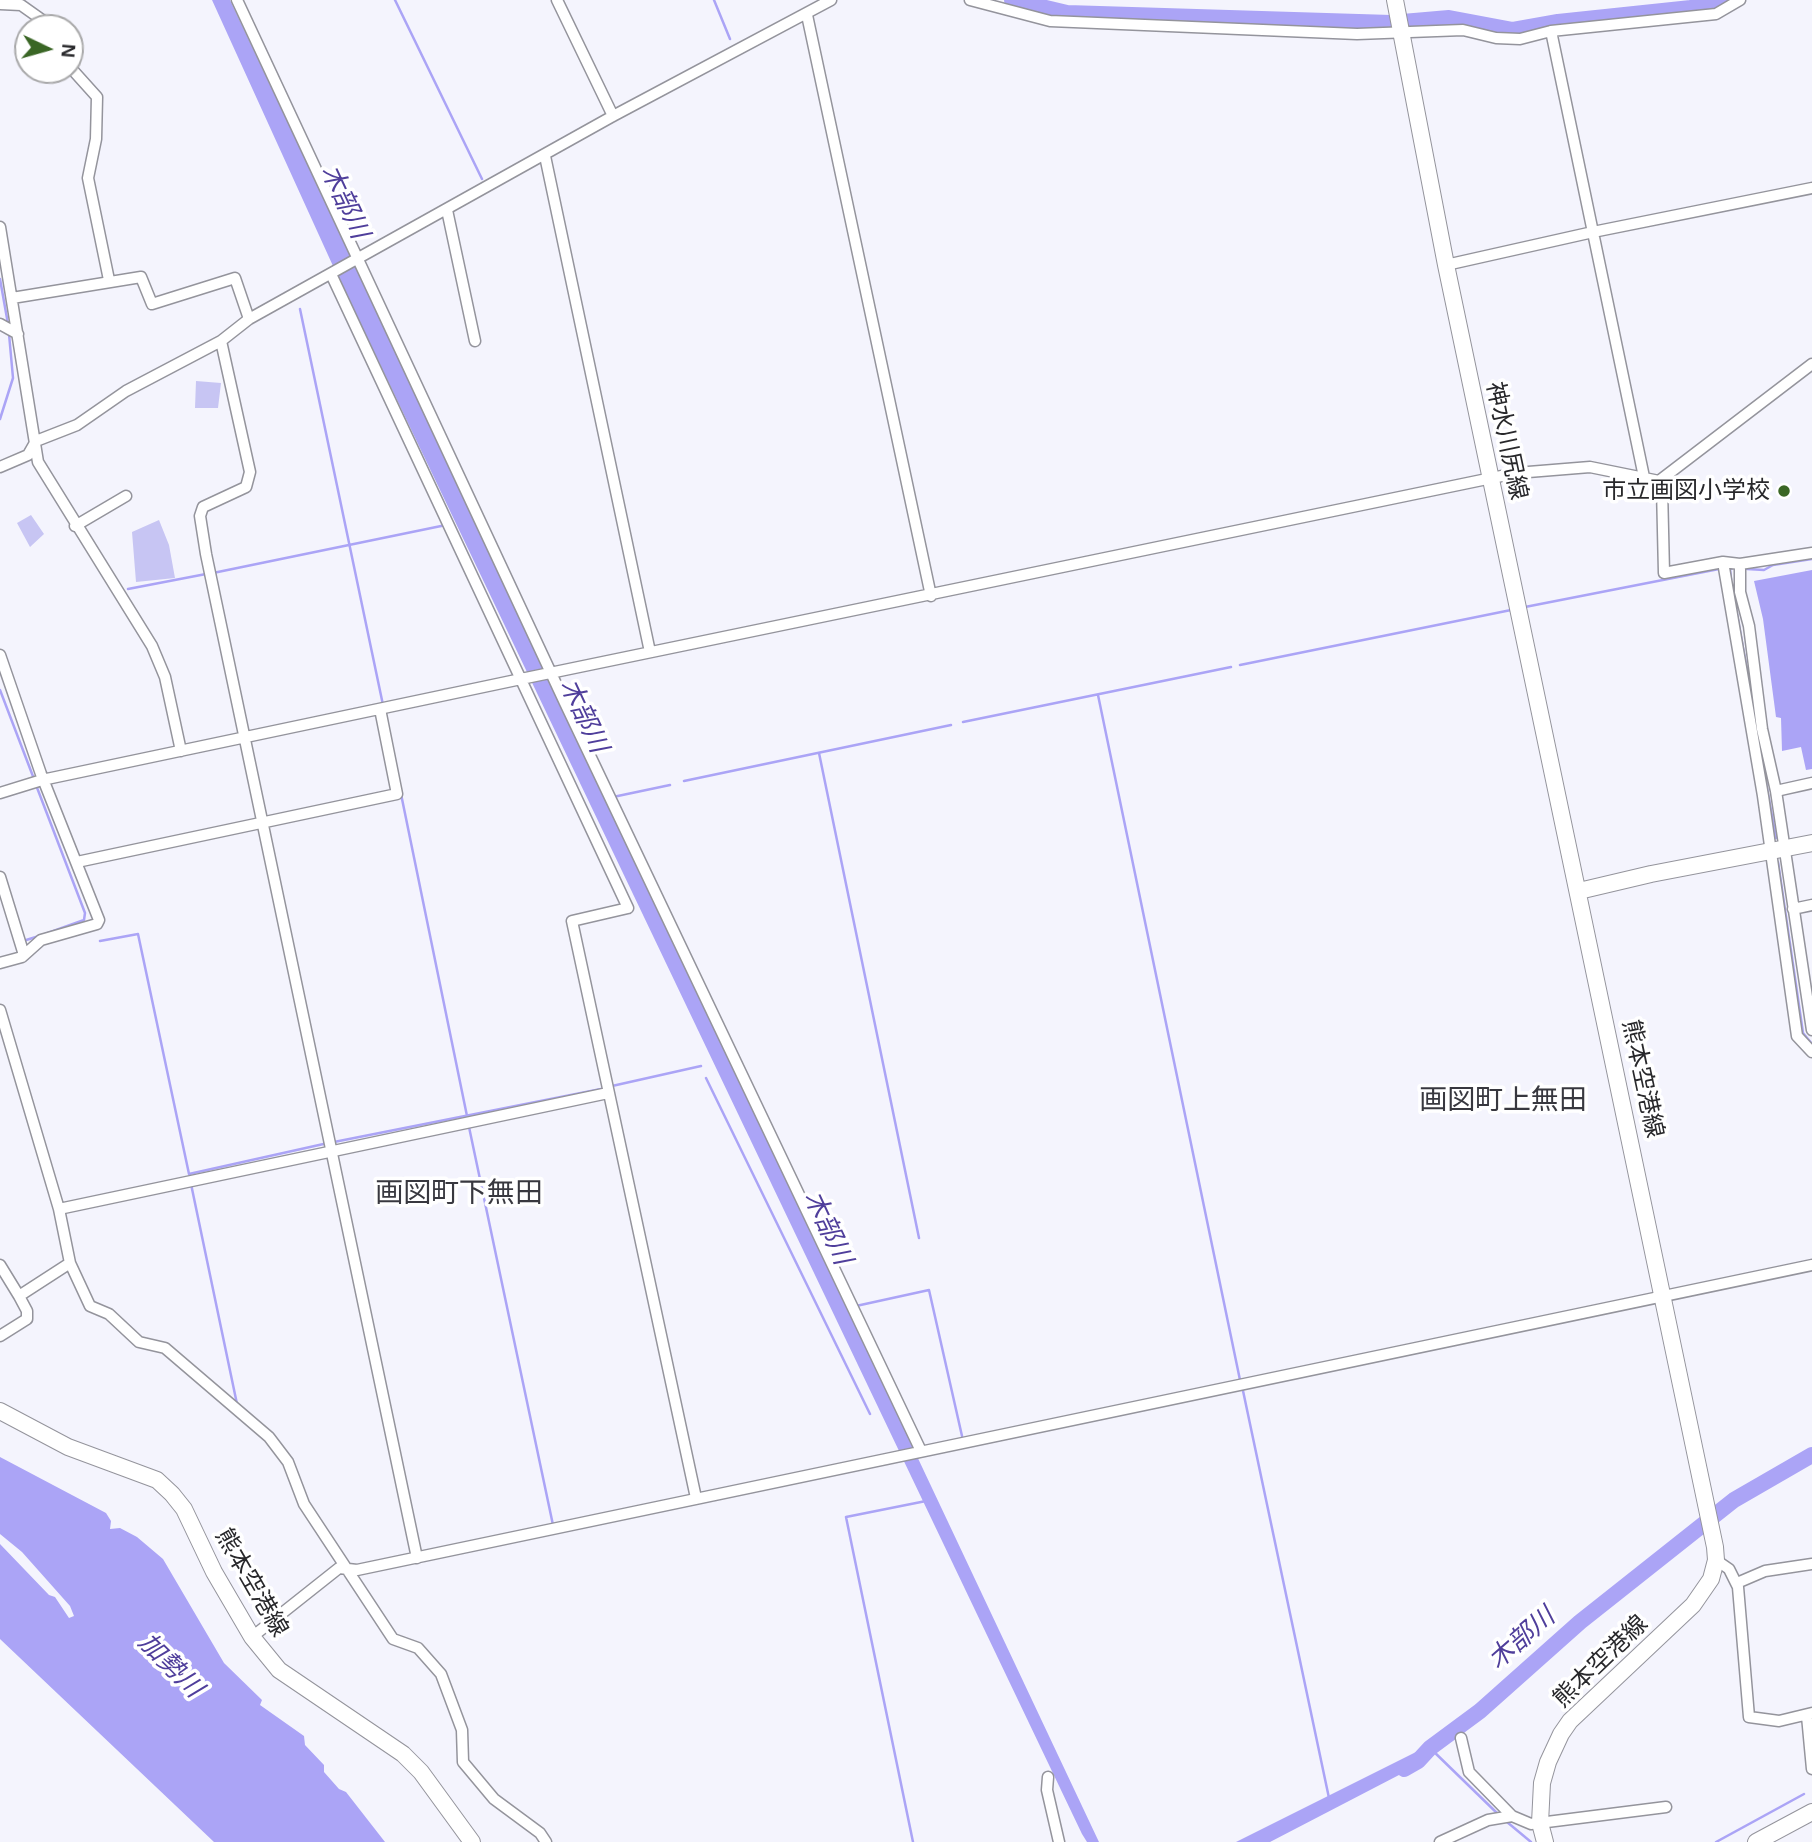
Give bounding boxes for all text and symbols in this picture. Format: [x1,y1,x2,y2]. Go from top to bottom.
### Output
north arrow [14,14,84,84]
text: N [57,43,79,58]
water label: 木部川 [313,160,375,244]
street label: 神水川尻線 [1479,379,1533,503]
place label: 市立画図小学校 [1602,477,1770,505]
marker: 市立画図小学校 [1776,483,1792,499]
water label: 木部川 [552,674,614,758]
street label: 熊本空港線 [1615,1017,1669,1141]
district label: 画図町上無田 [1419,1084,1587,1118]
district label: 画図町下無田 [375,1177,543,1211]
water label: 木部川 [796,1186,858,1270]
street label: 熊本空港線 [209,1524,293,1642]
water label: 木部川 [1482,1602,1562,1676]
street label: 熊本空港線 [1548,1610,1654,1714]
water label: 加勢川 [131,1627,209,1705]

